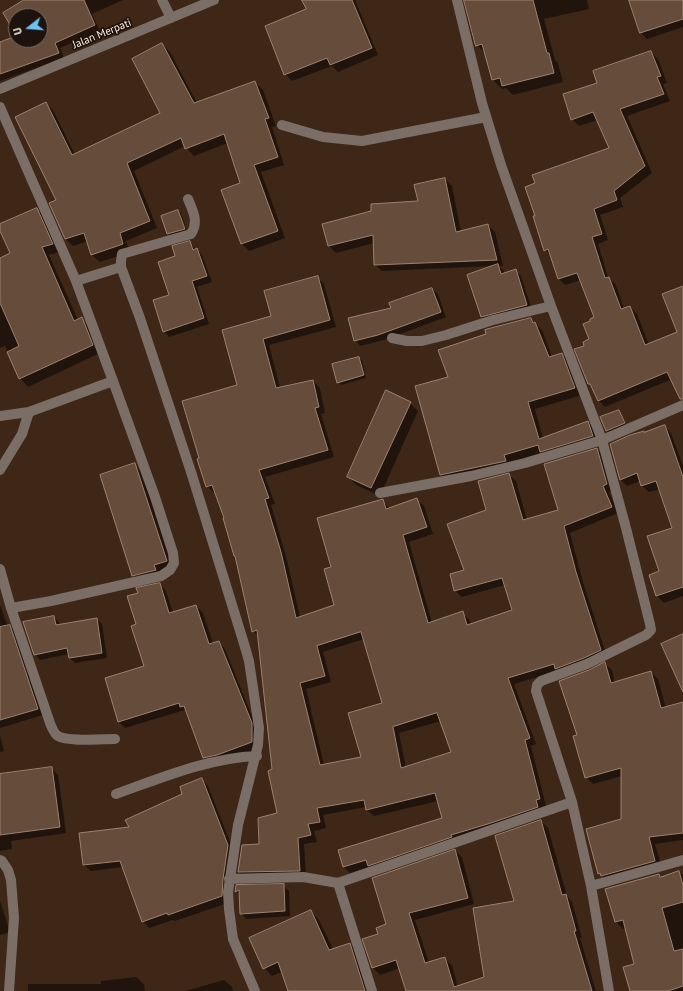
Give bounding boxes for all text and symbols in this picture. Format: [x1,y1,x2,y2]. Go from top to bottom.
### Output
north arrow [8,8,48,48]
street label: Jalan Merpati [71,16,133,52]
text: U [10,26,25,37]

